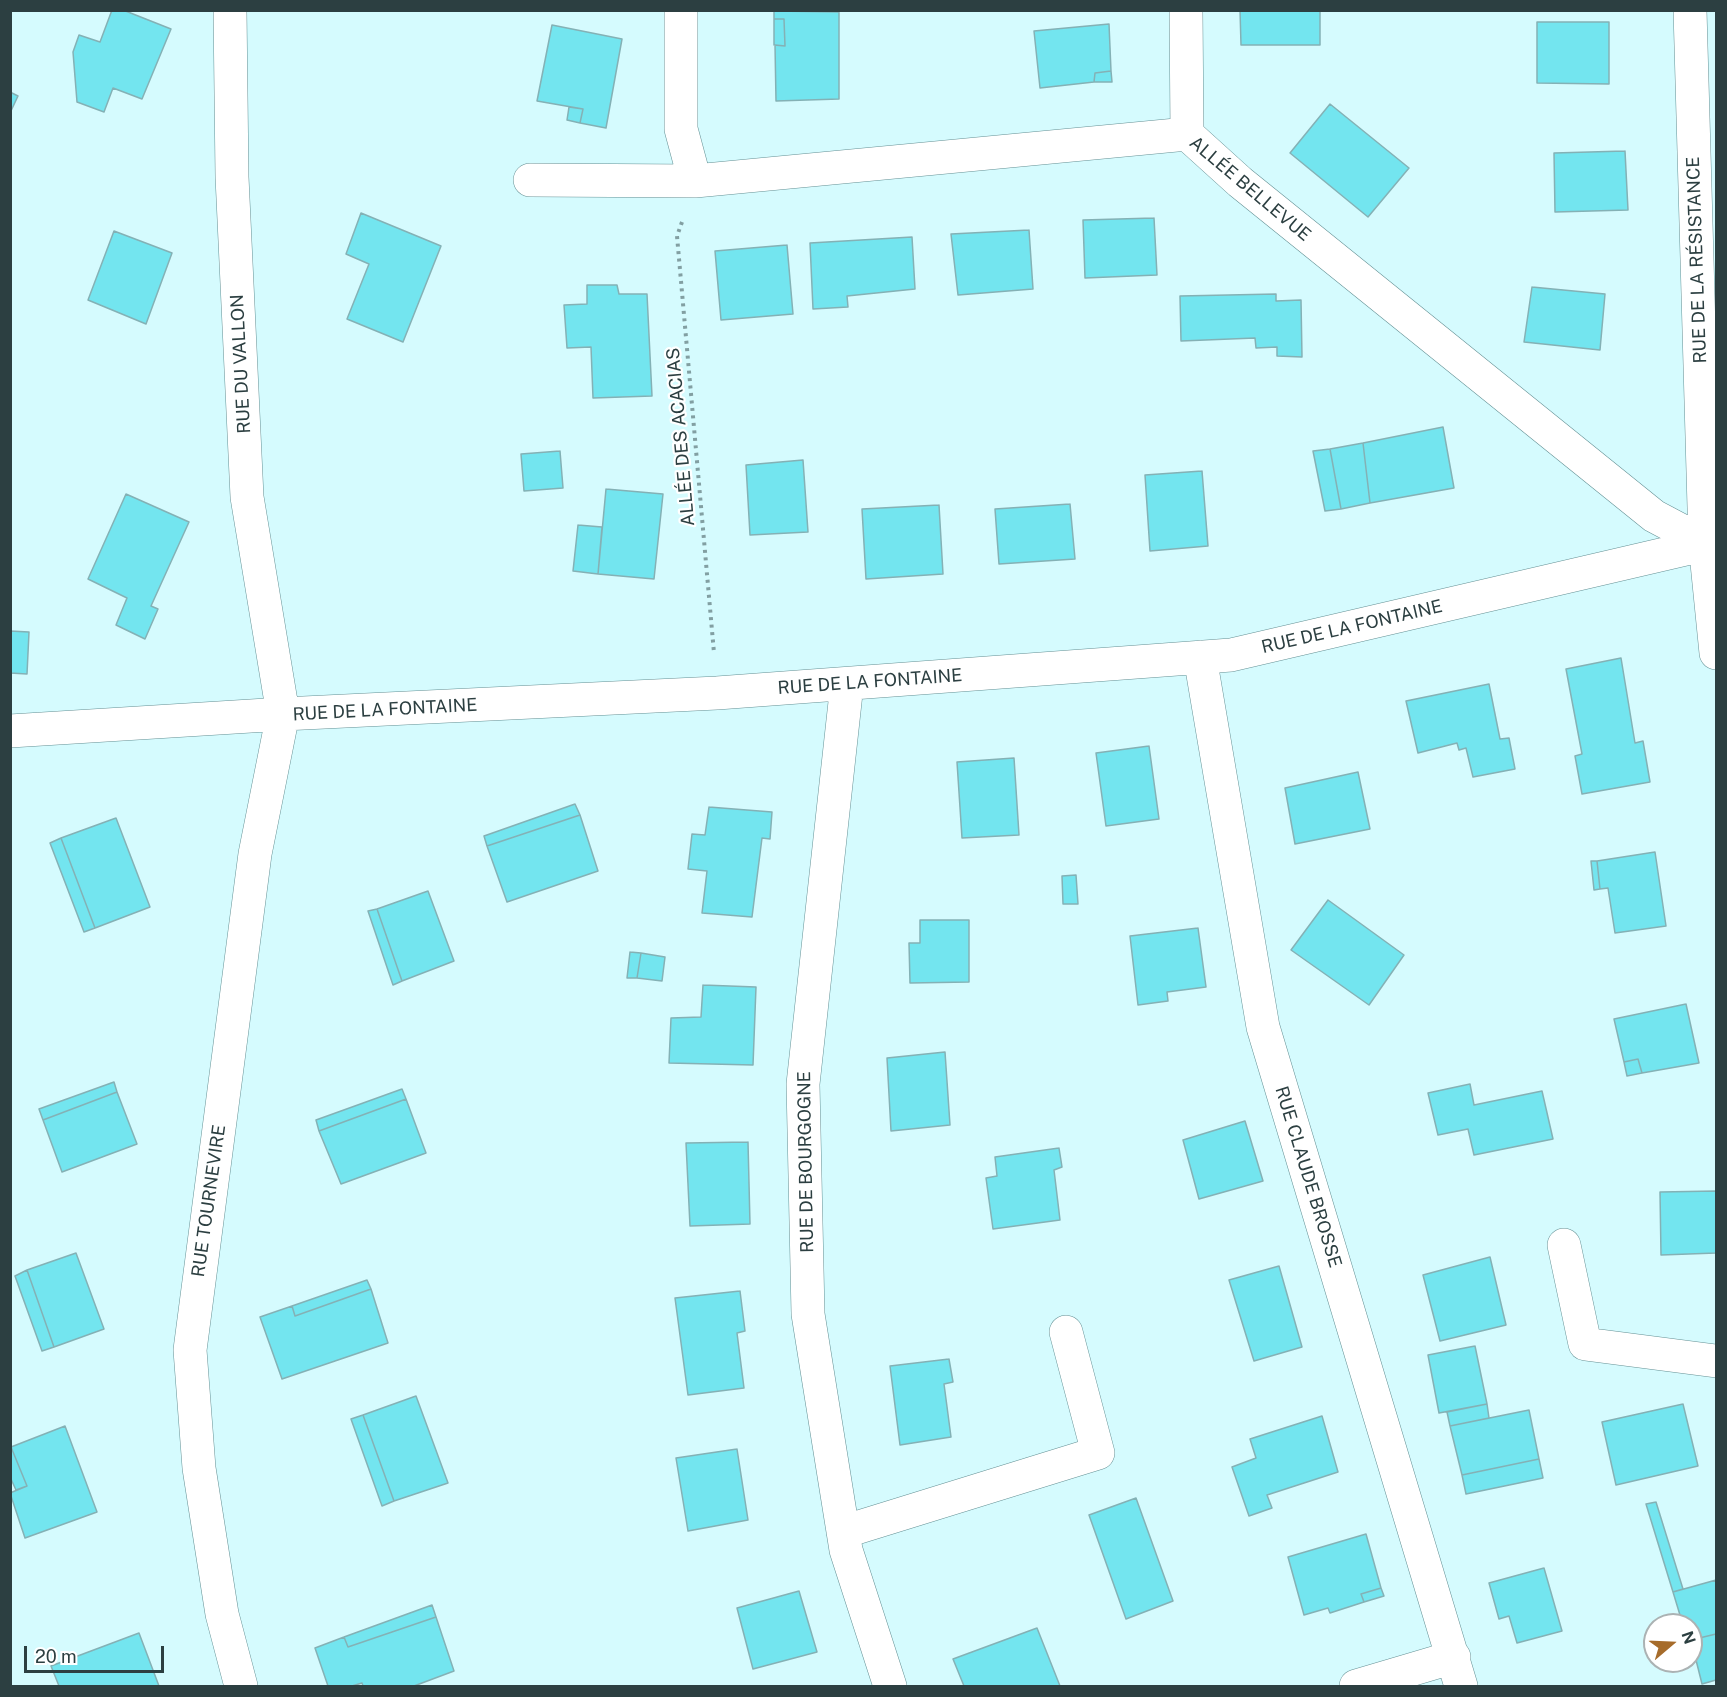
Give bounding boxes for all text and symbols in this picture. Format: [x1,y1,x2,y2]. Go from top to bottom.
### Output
street label: ALLÉE BELLEVUE [1185,132,1315,246]
street label: RUE DE LA RÉSISTANCE [1683,156,1711,364]
street label: RUE DU VALLON [227,294,255,434]
street label: ALLÉE DES ACACIAS [662,347,700,527]
street label: RUE DE LA FONTAINE [1259,596,1445,658]
street label: RUE DE LA FONTAINE [777,665,963,699]
street label: RUE DE LA FONTAINE [292,694,478,726]
street label: RUE DE BOURGOGNE [794,1071,818,1253]
street label: RUE CLAUDE BROSSE [1270,1084,1346,1270]
street label: RUE TOURNEVIRE [188,1123,230,1279]
north arrow [1643,1613,1703,1673]
text: N [1678,1629,1700,1647]
scale bar [27,1634,166,1672]
text: 20 m [35,1646,77,1667]

